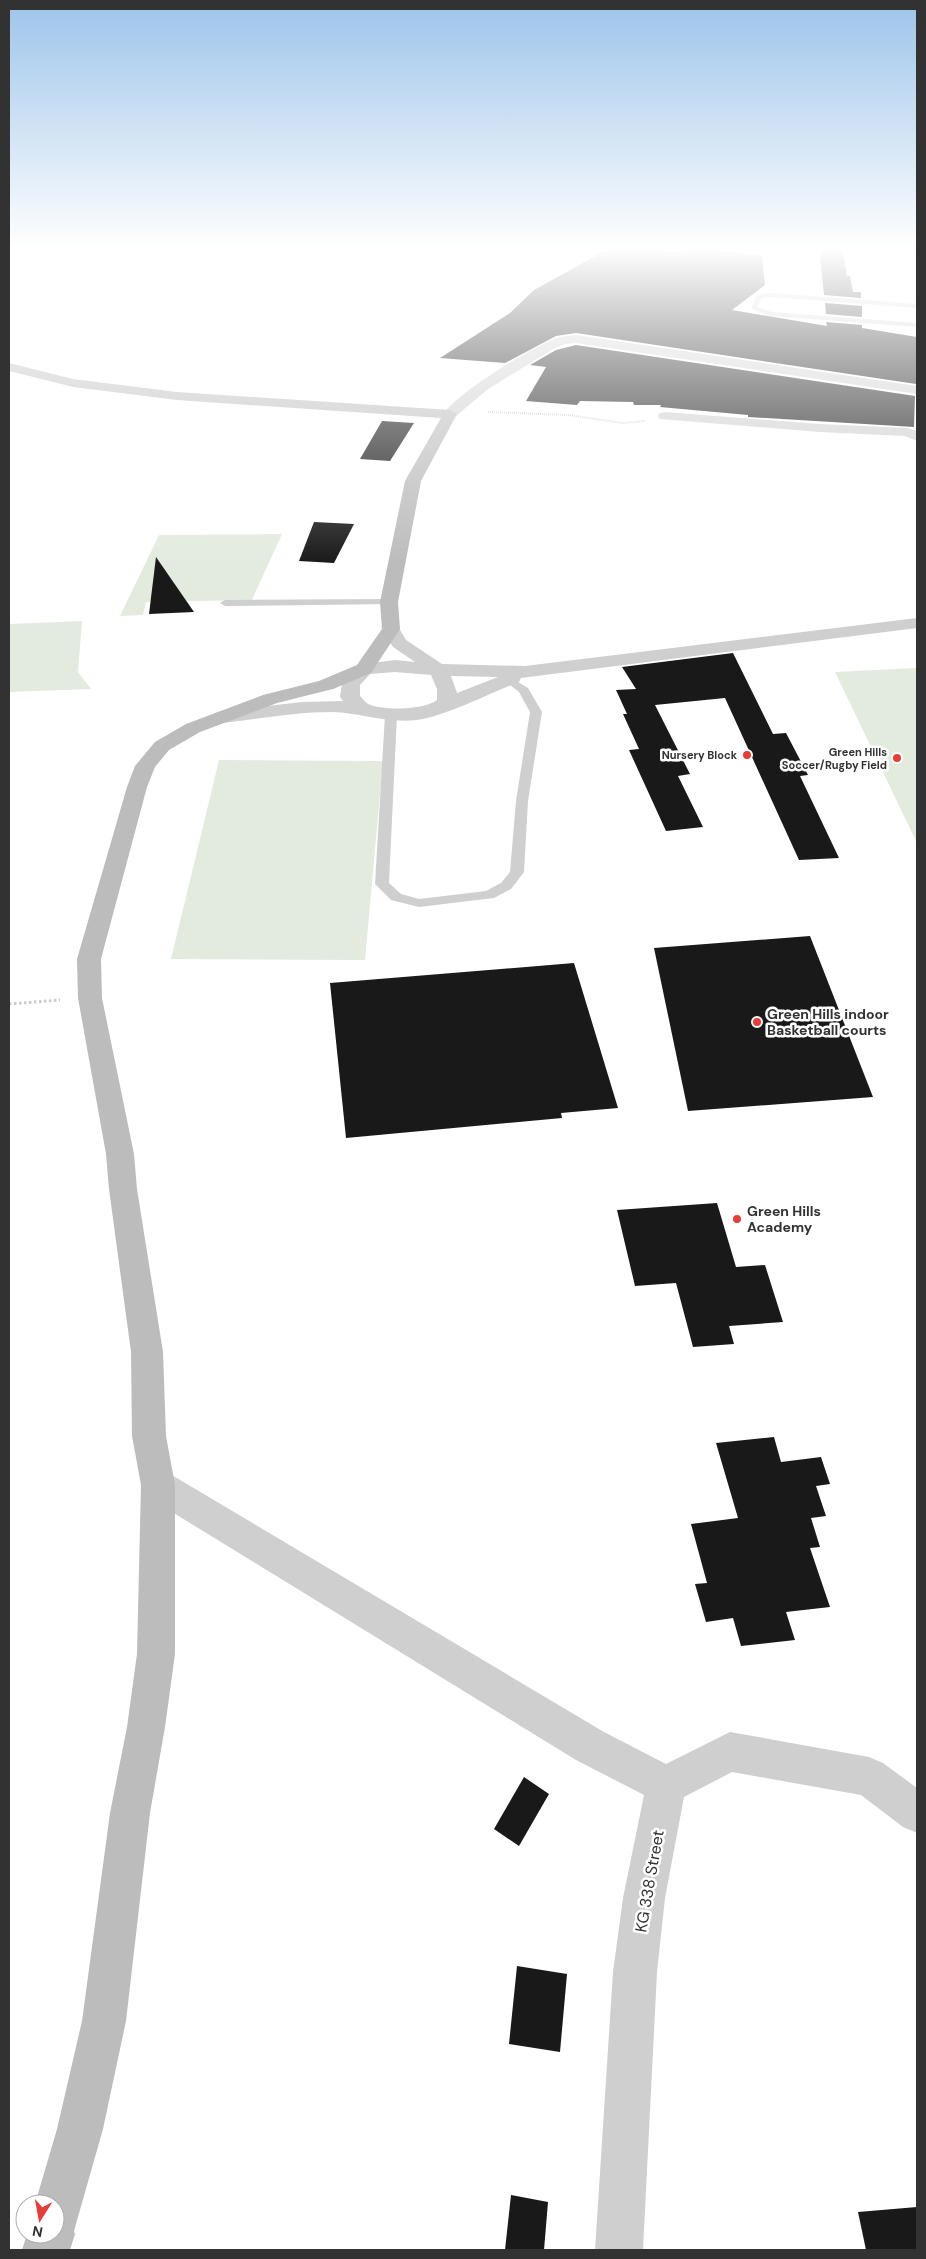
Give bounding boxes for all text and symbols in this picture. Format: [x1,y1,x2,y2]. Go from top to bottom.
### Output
place label: Green Hills Soccer/Rugby Field [782,745,887,772]
place label: Nursery Block [662,748,738,762]
marker: Nursery Block [741,749,753,761]
marker: Green Hills Soccer/Rugby Field [891,752,903,764]
place label: Green Hills indoor Basketball courts [767,1005,889,1039]
marker: Green Hills indoor Basketball courts [751,1016,763,1028]
place label: Green Hills Academy [747,1202,821,1236]
marker: Green Hills Academy [731,1213,743,1225]
street label: KG 338 Street [630,1828,669,1934]
north arrow [15,2194,65,2244]
text: N [31,2222,44,2242]

